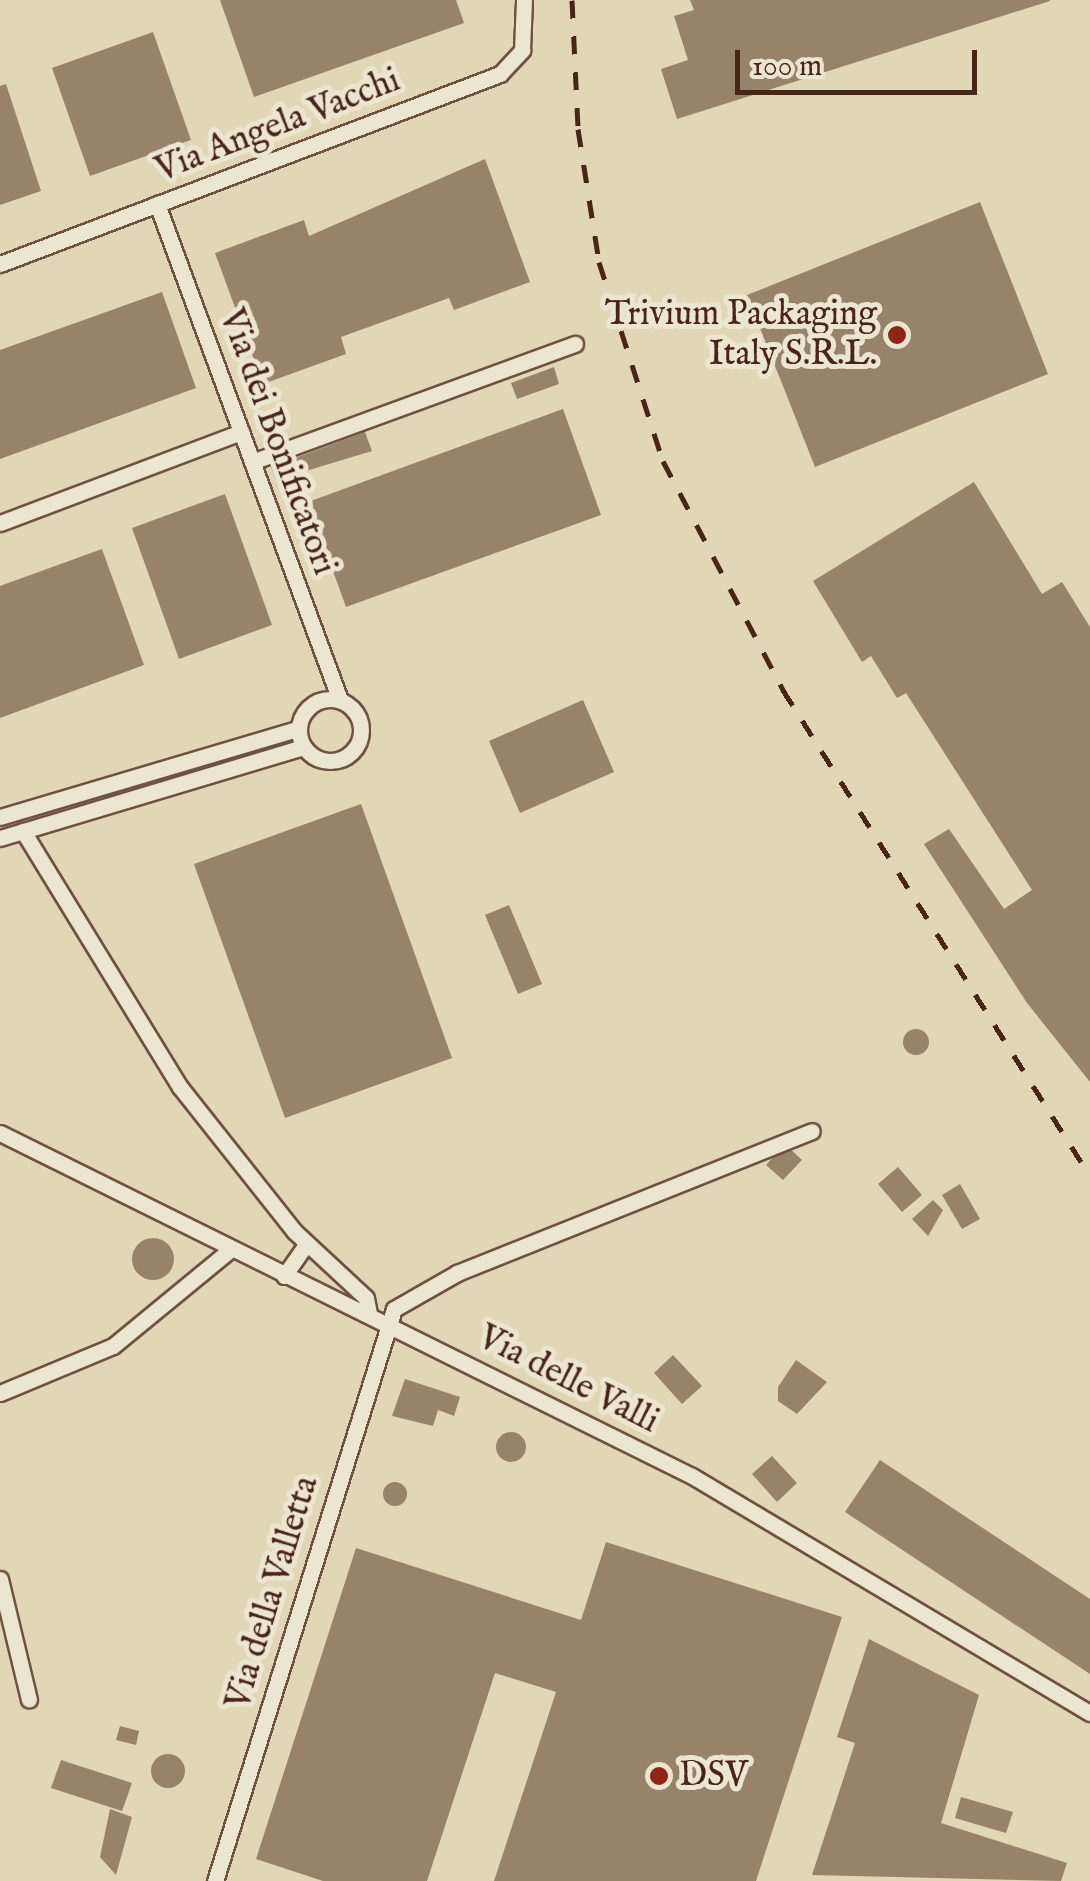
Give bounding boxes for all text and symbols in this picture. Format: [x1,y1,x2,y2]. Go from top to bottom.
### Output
scale bar [740,30,982,92]
text: 100 m [752,48,822,86]
street label: Via Angela Vacchi [150,60,406,192]
place label: Trivium Packaging Italy S.R.L. [605,294,877,376]
street label: Via dei Bonificatori [209,303,345,581]
marker: Trivium Packaging Italy S.R.L. [886,324,908,346]
street label: Via delle Valli [471,1317,665,1443]
street label: Via della Valletta [218,1471,328,1715]
place label: DSV [679,1755,748,1797]
marker: DSV [648,1765,670,1787]

